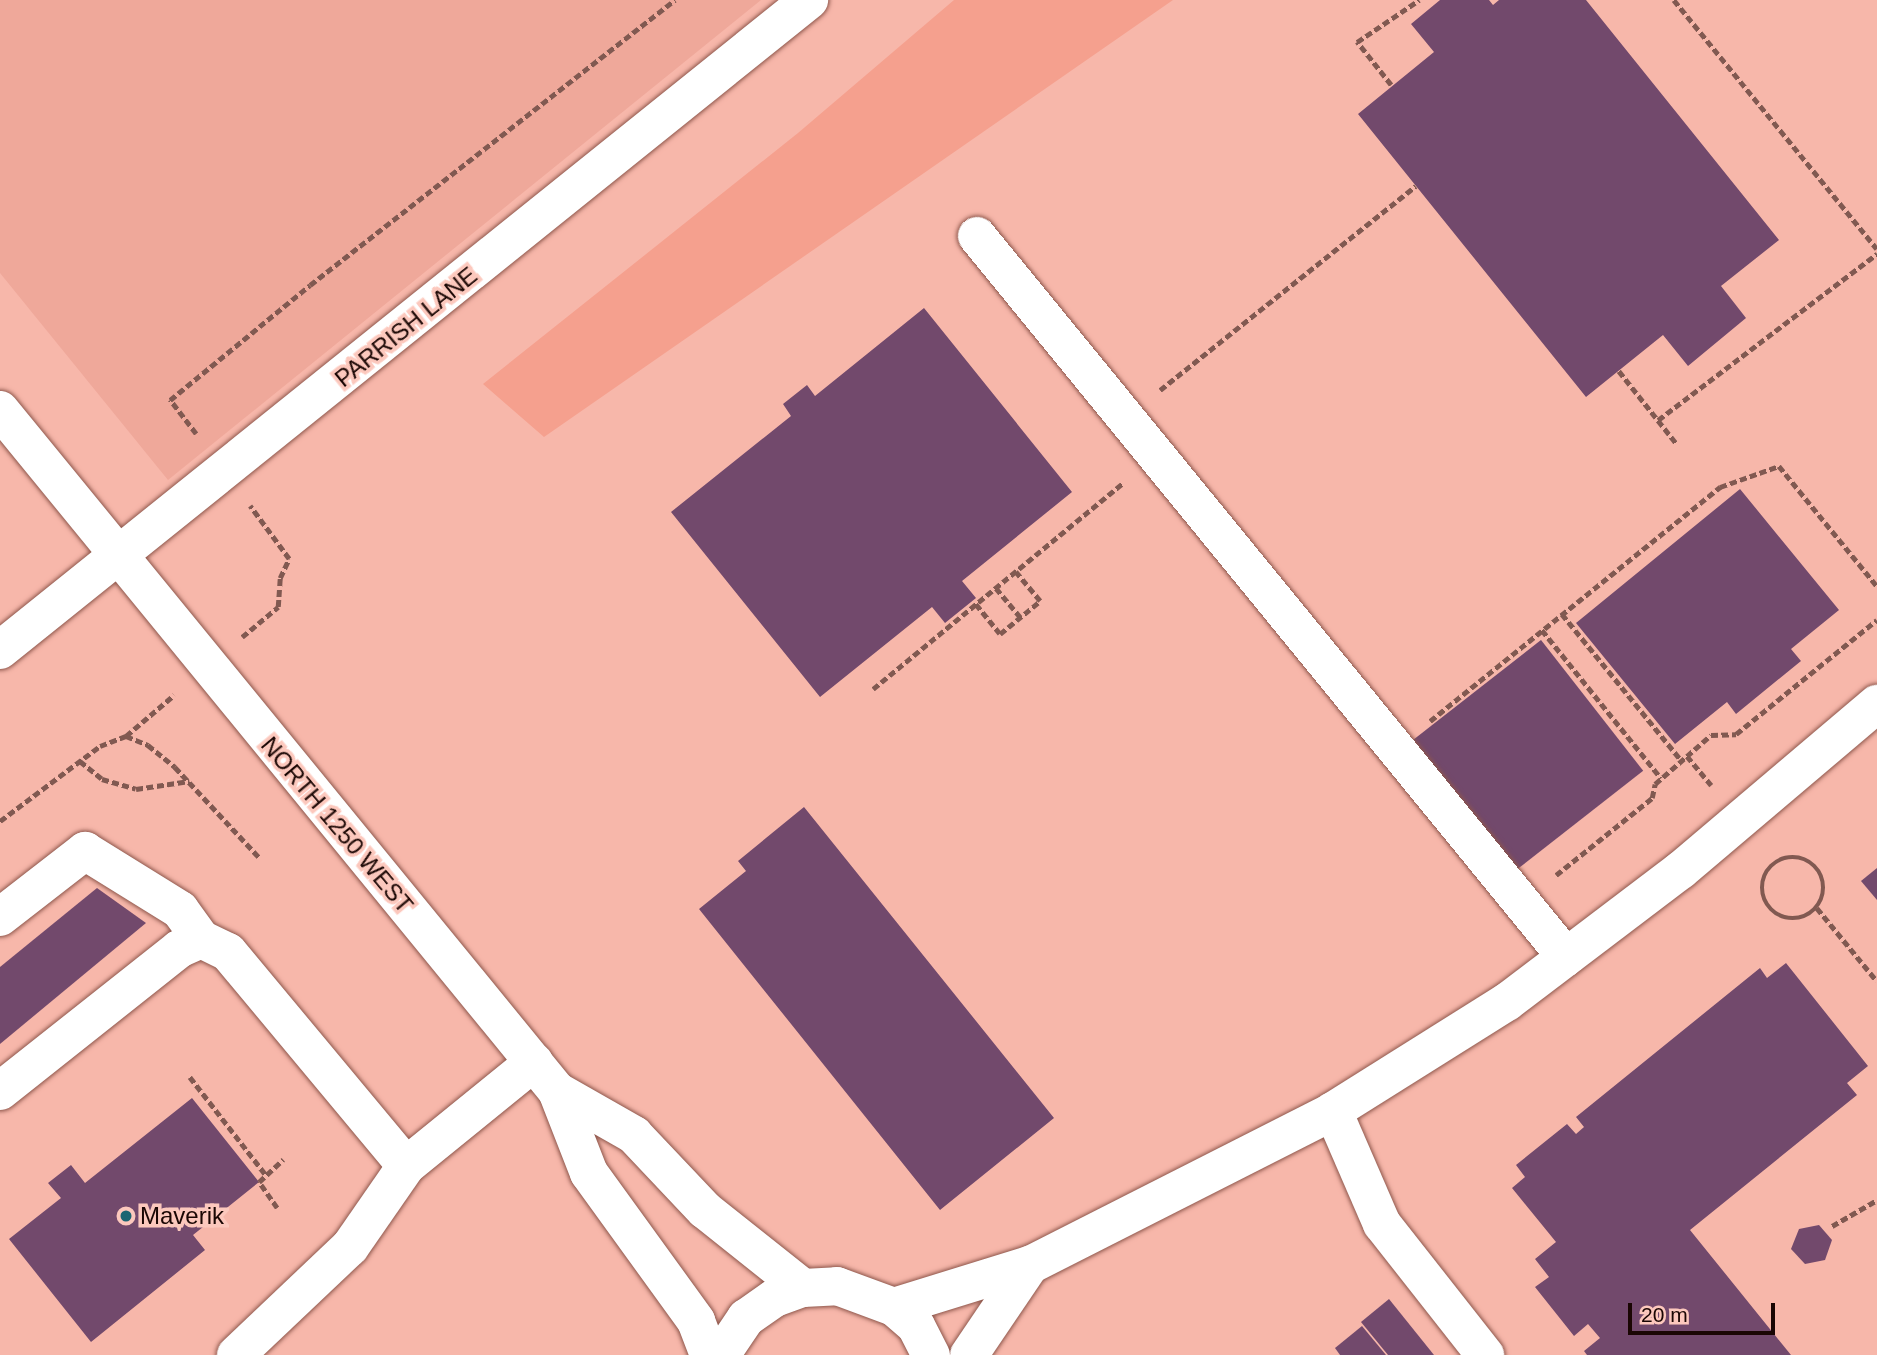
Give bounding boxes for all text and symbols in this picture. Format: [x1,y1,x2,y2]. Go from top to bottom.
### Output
street label: PARRISH LANE [329,261,483,393]
street label: NORTH 1250 WEST [255,731,419,919]
place label: Maverik [140,1202,224,1230]
marker: Maverik [118,1208,134,1224]
scale bar [1632,1288,1779,1332]
text: 20 m [1641,1303,1688,1326]

